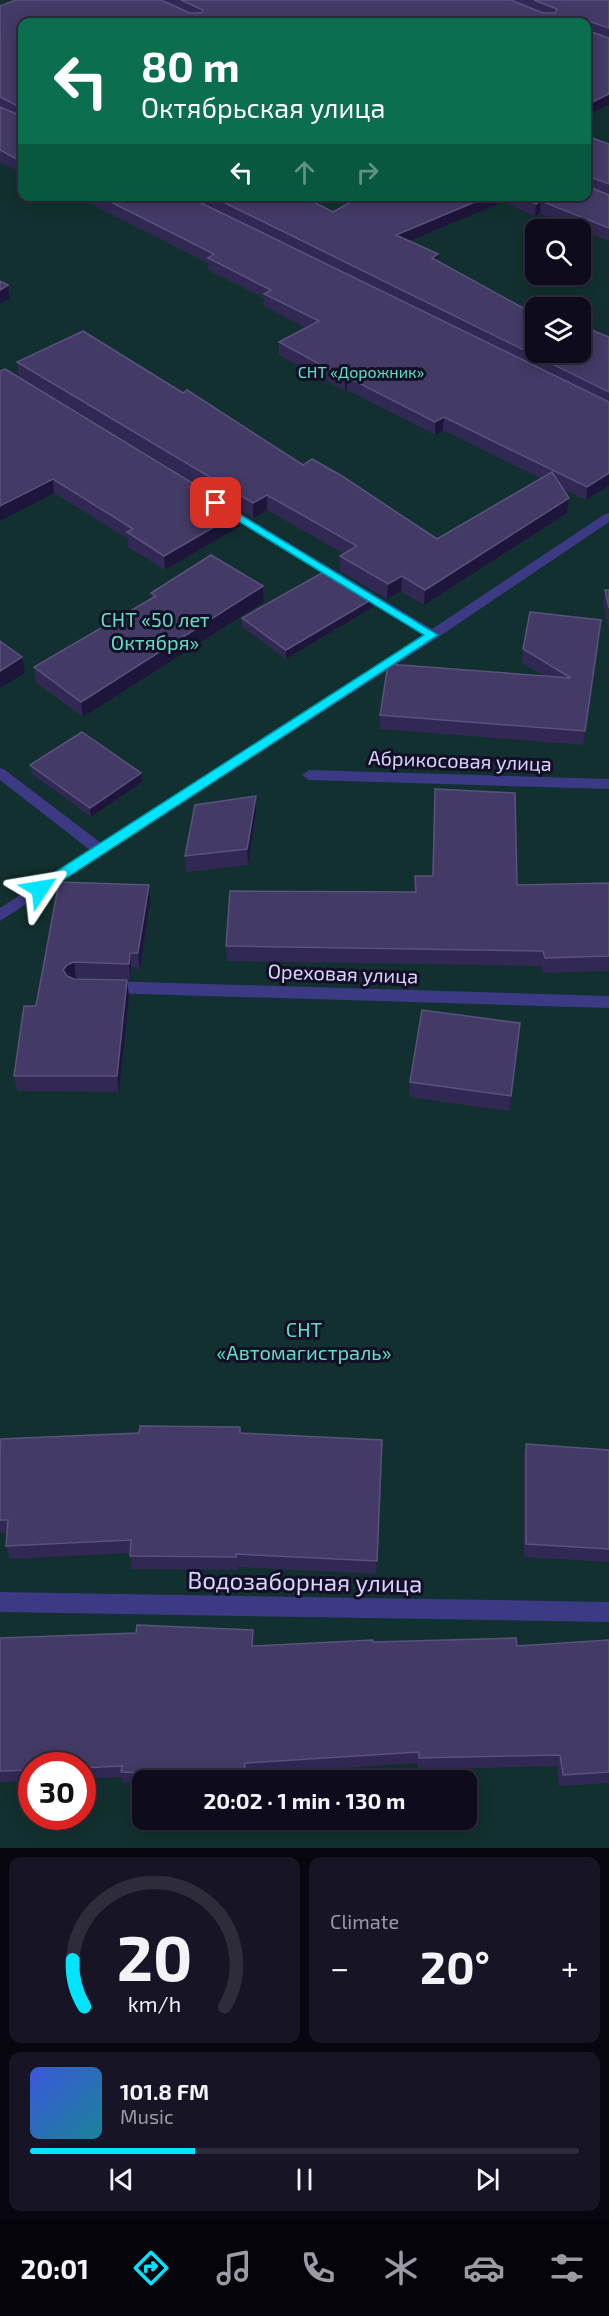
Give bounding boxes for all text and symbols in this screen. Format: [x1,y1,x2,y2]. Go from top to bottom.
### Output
text: 80 m [141,40,240,90]
icon: left [42,42,120,120]
text: Октябрьская улица [141,91,385,123]
icon: left [225,156,258,189]
icon: ahead [288,156,321,189]
icon: right [351,156,384,189]
map controls [525,219,591,363]
button: search [525,219,591,285]
button: layers [525,297,591,363]
park label: СНТ «Дорожник» [298,362,425,381]
pin [190,477,241,528]
icon: arrive [199,486,232,519]
park label: СНТ «50 лет Октября» [100,607,210,654]
street label: Абрикосовая улица [368,745,552,776]
position arrow [8,857,72,921]
street label: Ореховая улица [267,958,419,989]
park label: СНТ «Автомагистраль» [217,1317,391,1364]
street label: Водозаборная улица [187,1564,423,1599]
speed limit sign: 30 [18,1752,96,1830]
text: 20:02 · 1 min · 130 m [204,1787,405,1813]
text: Climate [330,1909,399,1933]
text: 20 [117,1919,192,1994]
text: 20° [420,1939,490,1993]
text: − [330,1947,349,1987]
text: + [561,1947,579,1987]
text: km/h [128,1991,181,2016]
text: 101.8 FM [120,2078,209,2104]
text: Music [120,2104,174,2128]
icon: previous [105,2163,138,2196]
icon: pause [288,2163,321,2196]
icon: next [471,2163,504,2196]
icon: directions [130,2247,172,2289]
icon: music [213,2247,255,2289]
icon: phone [297,2247,339,2289]
icon: climate [380,2247,422,2289]
icon: car [463,2247,505,2289]
icon: filters [546,2247,588,2289]
text: 20:01 [21,2252,89,2284]

